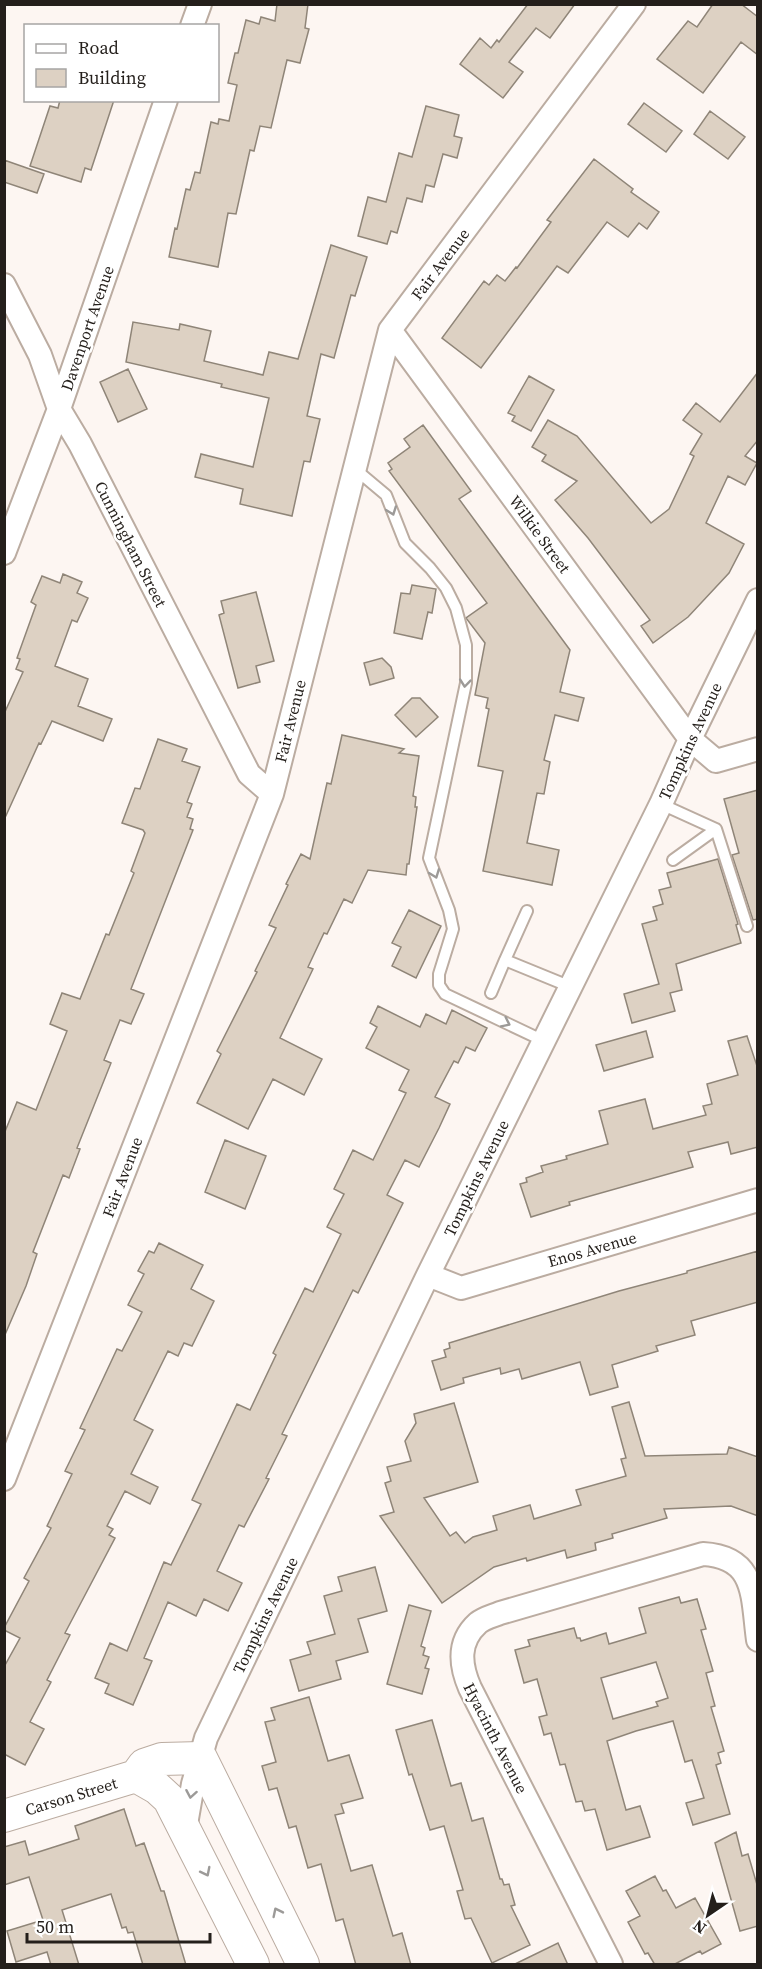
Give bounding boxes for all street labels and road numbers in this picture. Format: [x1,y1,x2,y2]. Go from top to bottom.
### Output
street label: Fair Avenue [406,224,474,304]
street label: Davenport Avenue [55,262,119,394]
street label: Cunningham Street [90,477,173,611]
street label: Wilkie Street [504,491,576,578]
street label: Fair Avenue [269,677,311,765]
street label: Tompkins Avenue [653,679,727,803]
street label: Tompkins Avenue [438,1116,514,1240]
street label: Fair Avenue [97,1134,147,1220]
street label: Enos Avenue [545,1226,639,1272]
street label: Tompkins Avenue [227,1553,303,1677]
street label: Hyacinth Avenue [459,1679,533,1797]
street label: Carson Street [22,1771,121,1820]

